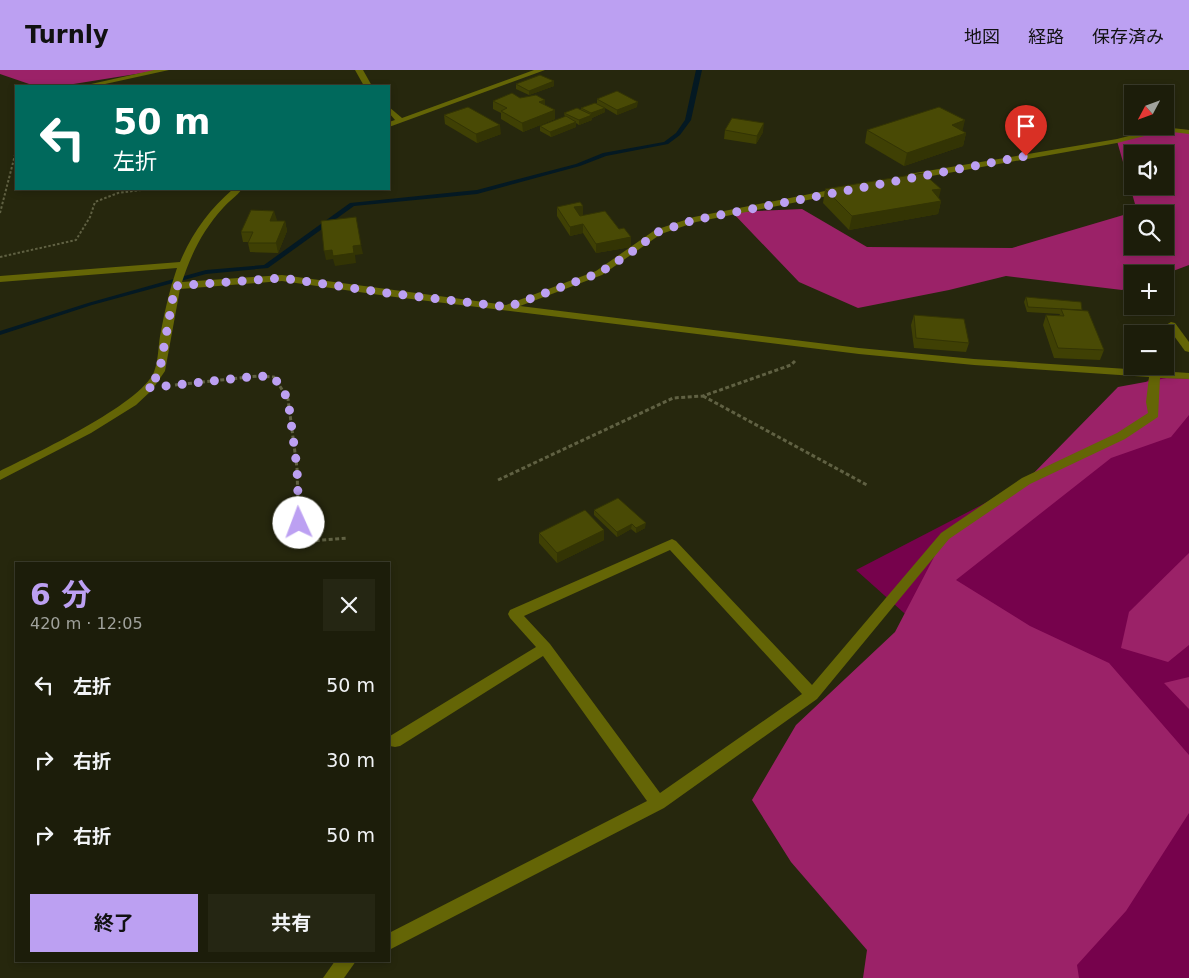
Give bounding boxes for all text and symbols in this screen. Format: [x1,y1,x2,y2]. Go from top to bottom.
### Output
text: Turnly [25,21,109,49]
text: 地図 [964,26,1000,47]
text: 経路 [1028,26,1064,47]
text: 保存済み [1092,26,1164,47]
north arrow [1124,85,1174,135]
map controls [1124,85,1174,375]
text: 50 m [113,102,210,142]
icon: left [30,105,95,170]
pin [1005,105,1047,156]
icon: arrive [1012,112,1040,140]
button: sound [1124,145,1174,195]
text: 左折 [113,149,157,174]
button: search [1124,205,1174,255]
button: + [1124,265,1174,315]
button: − [1124,325,1174,375]
position arrow [272,496,324,548]
text: 6 分 [30,577,91,612]
button: close [323,579,375,631]
text: 420 m · 12:05 [30,614,143,633]
icon: left [30,671,58,699]
text: 50 m [326,674,375,696]
text: 左折 [73,675,111,697]
icon: right [30,746,58,774]
text: 30 m [326,749,375,771]
text: 右折 [73,750,111,772]
icon: right [30,821,58,849]
text: 50 m [326,824,375,846]
text: 右折 [73,825,111,847]
button: 終了 [30,894,198,952]
button: 共有 [208,894,375,952]

